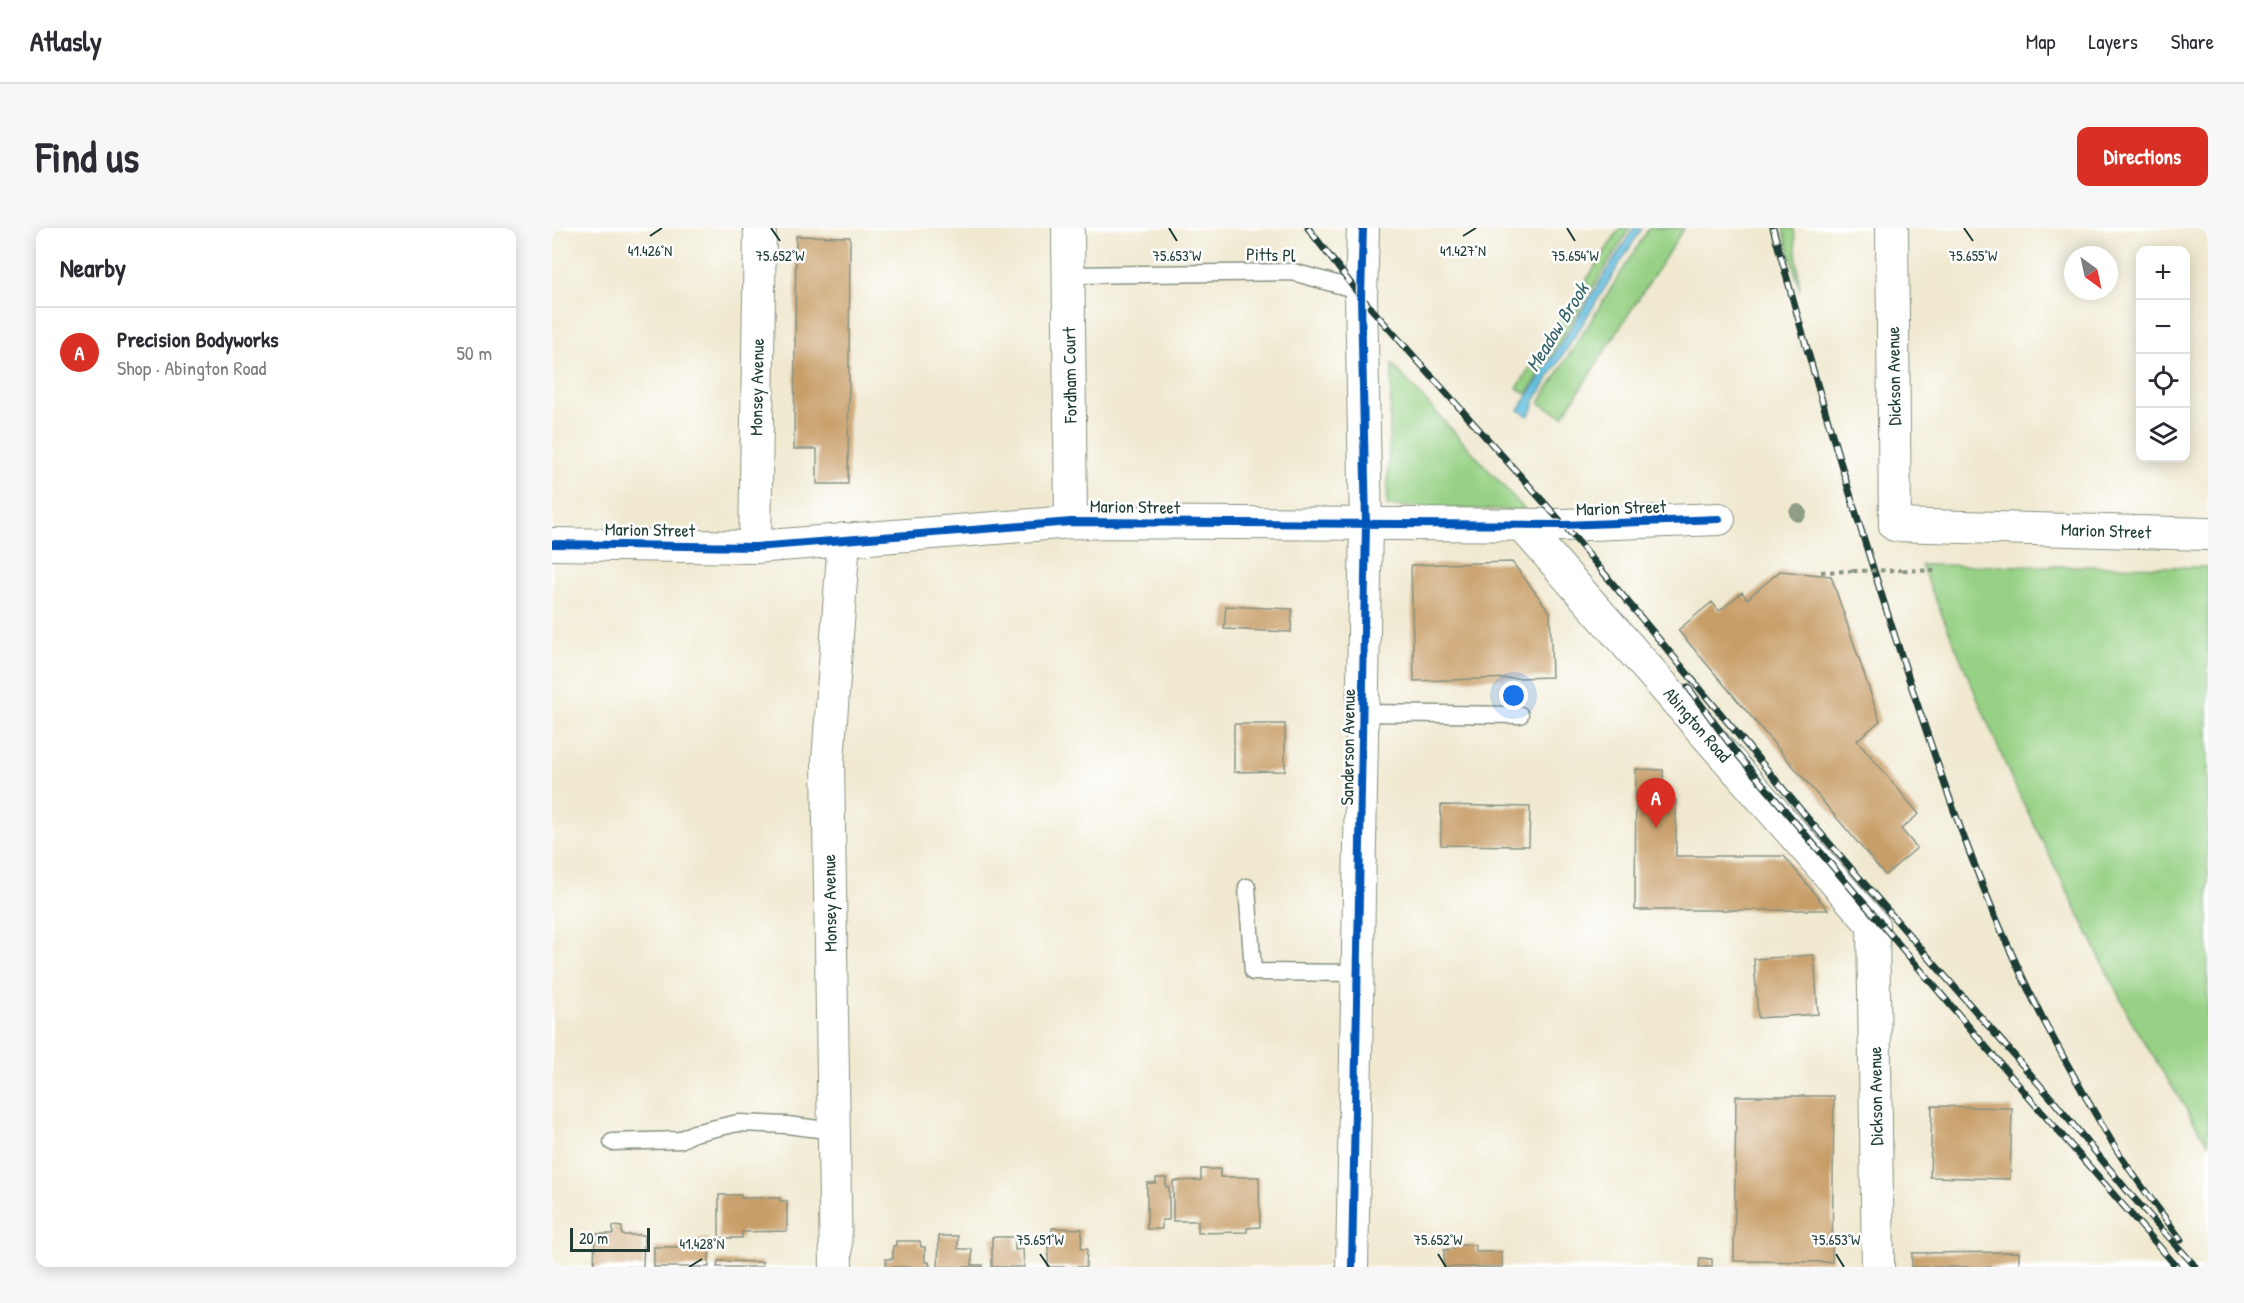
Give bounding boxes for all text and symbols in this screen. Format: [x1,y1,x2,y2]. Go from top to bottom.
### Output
text: Atlasly [30,22,102,60]
text: Map [2026,27,2055,56]
text: Layers [2088,27,2138,56]
text: Share [2171,27,2214,56]
button: Directions [2077,127,2208,186]
text: Find us [36,128,139,185]
text: 41.426°N [628,240,672,261]
text: 41.427°N [1440,240,1486,261]
street label: Pitts Pl [1246,241,1296,268]
text: 75.652°W [755,245,805,266]
text: 75.653°W [1153,245,1202,266]
text: 75.654°W [1551,245,1600,266]
text: 75.655°W [1949,245,1998,266]
north arrow [2064,246,2118,300]
map controls [2136,246,2190,462]
button: + [2136,246,2190,300]
text: Nearby [60,250,126,285]
water label: Meadow Brook [1519,276,1595,376]
button: − [2136,300,2190,354]
text: Precision Bodyworks [117,324,279,354]
street label: Fordham Court [1056,326,1083,424]
street label: Dickson Avenue [1880,326,1907,426]
street label: Monsey Avenue [743,338,770,436]
text: A [75,339,84,366]
text: 50 m [456,339,492,366]
text: Shop · Abington Road [117,354,266,381]
button: locate [2136,354,2190,408]
button: layers [2136,408,2190,462]
street label: Marion Street [1090,493,1181,520]
street label: Marion Street [1575,493,1667,522]
street label: Marion Street [605,516,696,543]
street label: Marion Street [2061,516,2152,545]
your location [1499,681,1528,710]
street label: Abington Road [1658,682,1737,767]
street label: Sanderson Avenue [1334,688,1361,806]
pin: A [1636,778,1676,828]
street label: Monsey Avenue [816,854,843,952]
street label: Dickson Avenue [1862,1046,1889,1146]
scale bar [570,1225,650,1252]
text: 20 m [579,1227,608,1249]
text: 75.651°W [1016,1229,1064,1250]
text: 75.652°W [1413,1229,1463,1250]
text: 75.653°W [1812,1229,1861,1250]
text: 41.428°N [680,1233,724,1254]

